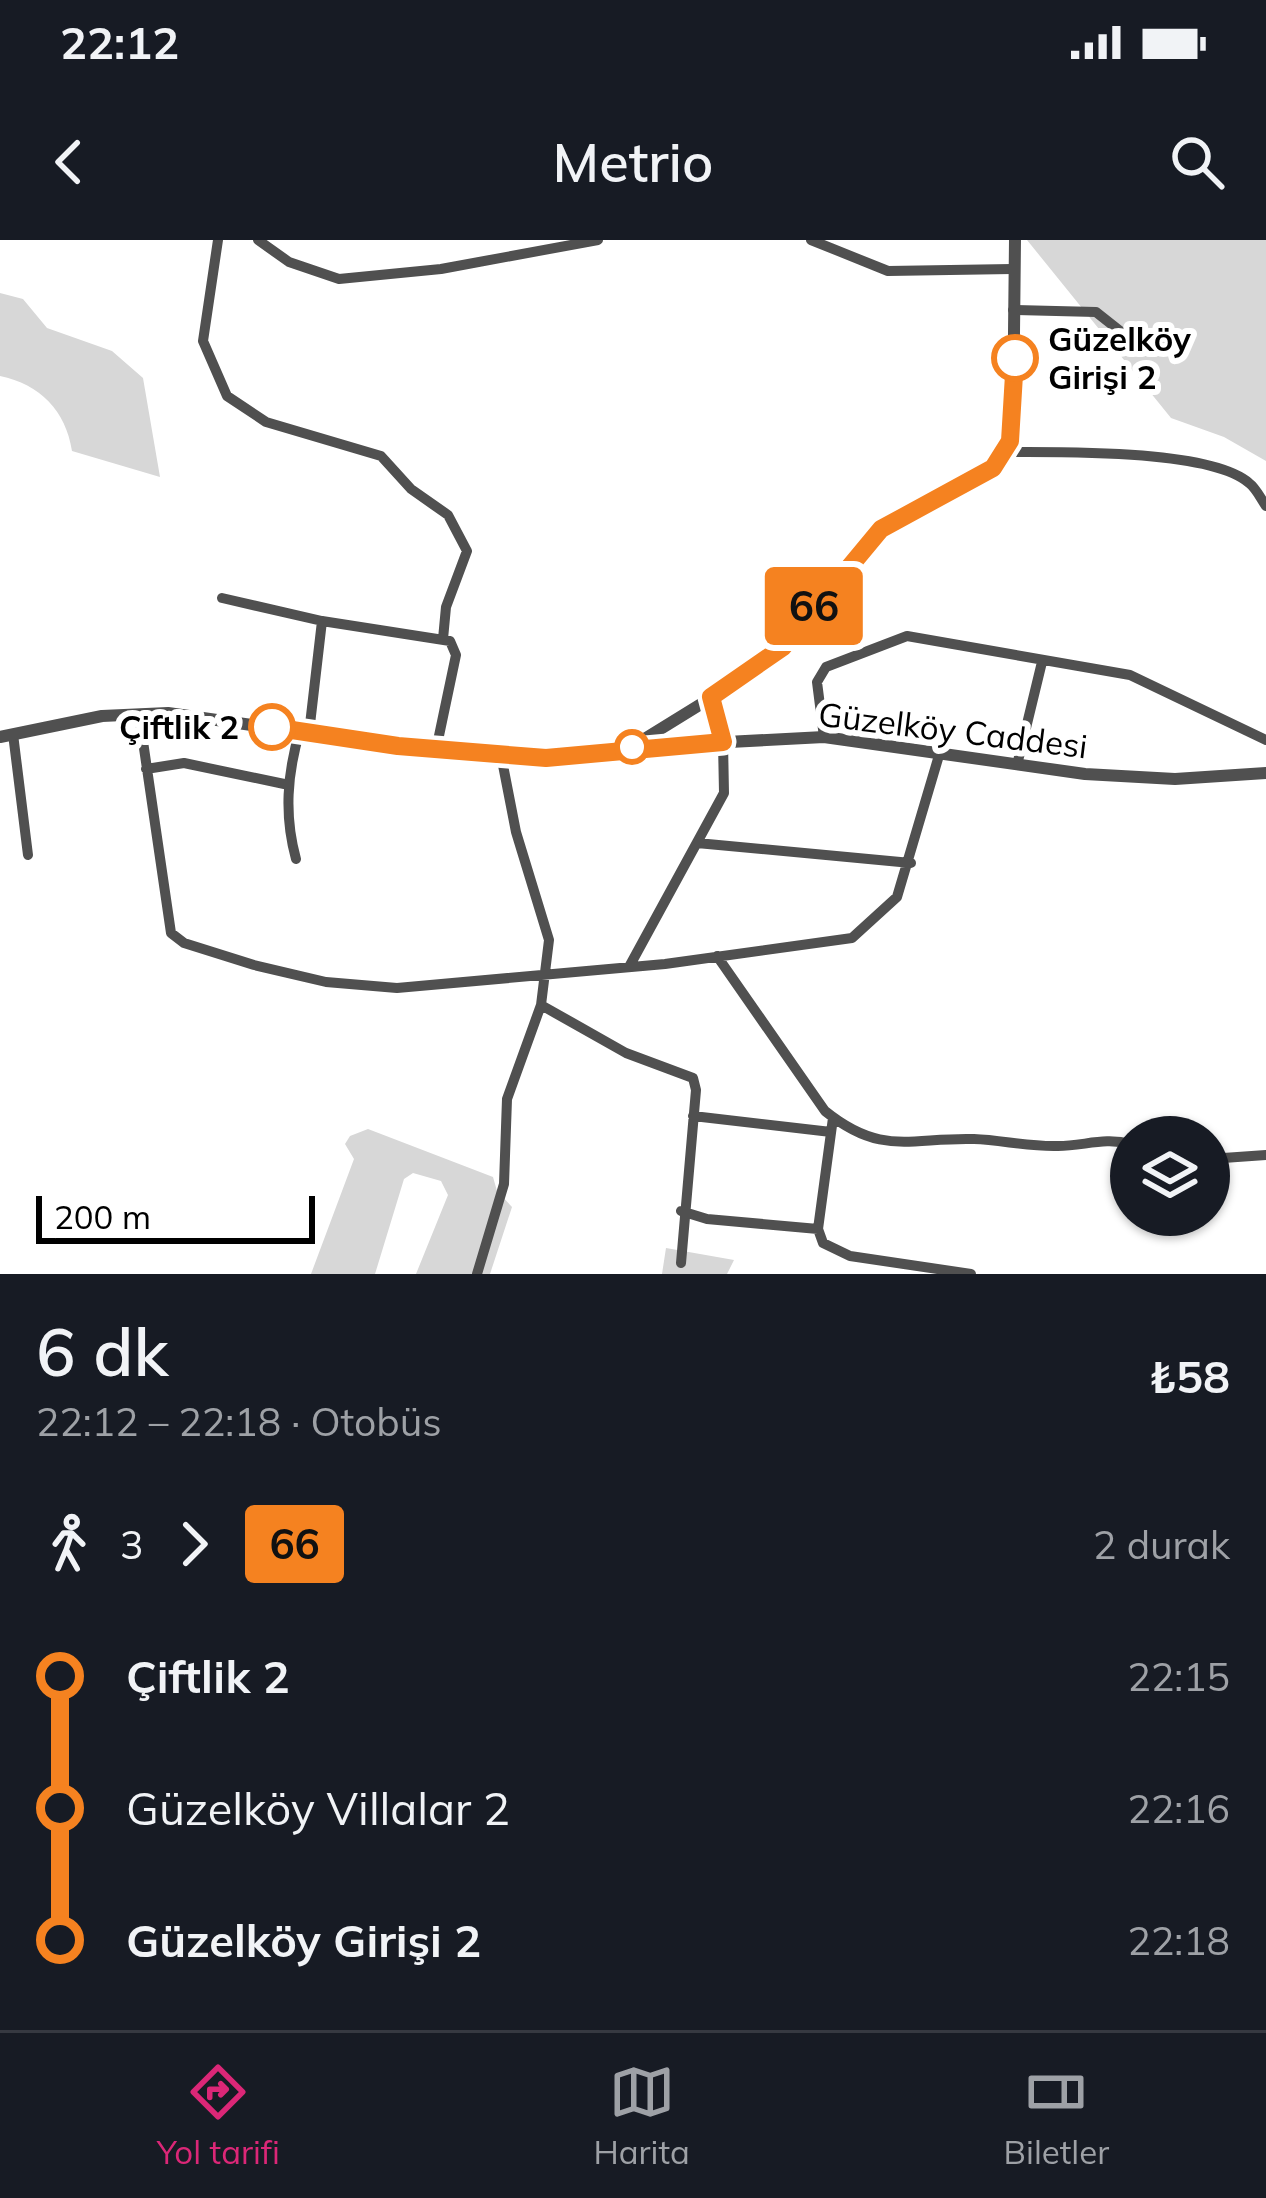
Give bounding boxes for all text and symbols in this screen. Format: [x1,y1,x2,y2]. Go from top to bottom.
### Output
text: 22:12 [60,14,179,70]
text: Metrio [553,128,713,196]
icon: back [36,129,102,195]
icon: search [1164,129,1230,195]
place label: Güzelköy Girişi 2 [1048,318,1191,397]
marker: Güzelköy Girişi 2 [993,336,1037,380]
line badge: 66 [760,567,868,645]
text: 66 [789,579,839,632]
street label: Güzelköy Caddesi [816,693,1090,766]
marker: Çiftlik 2 [250,705,294,749]
place label: Çiftlik 2 [119,706,239,747]
unlabelled marker [616,731,648,763]
map controls [1110,1116,1230,1236]
button: layers [1110,1116,1230,1236]
scale bar [36,1190,315,1243]
text: 200 m [54,1196,151,1237]
text: 6 dk [36,1310,169,1393]
text: ₺58 [1149,1348,1230,1404]
text: 22:12 – 22:18 · Otobüs [36,1397,441,1446]
icon: walk [36,1511,102,1577]
icon: forward [161,1511,227,1577]
text: 66 [269,1517,320,1570]
text: 3 [120,1520,143,1569]
text: 2 durak [1093,1520,1230,1569]
text: Çiftlik 2 [126,1648,290,1704]
text: 22:15 [1128,1652,1230,1701]
text: Güzelköy Villalar 2 [126,1780,510,1836]
text: 22:16 [1128,1784,1230,1833]
text: Güzelköy Girişi 2 [126,1912,481,1968]
text: 22:18 [1128,1916,1230,1965]
tab: Yol tarifi [157,2059,280,2172]
tab: Harita [594,2059,690,2172]
tab: Biletler [1004,2059,1109,2172]

